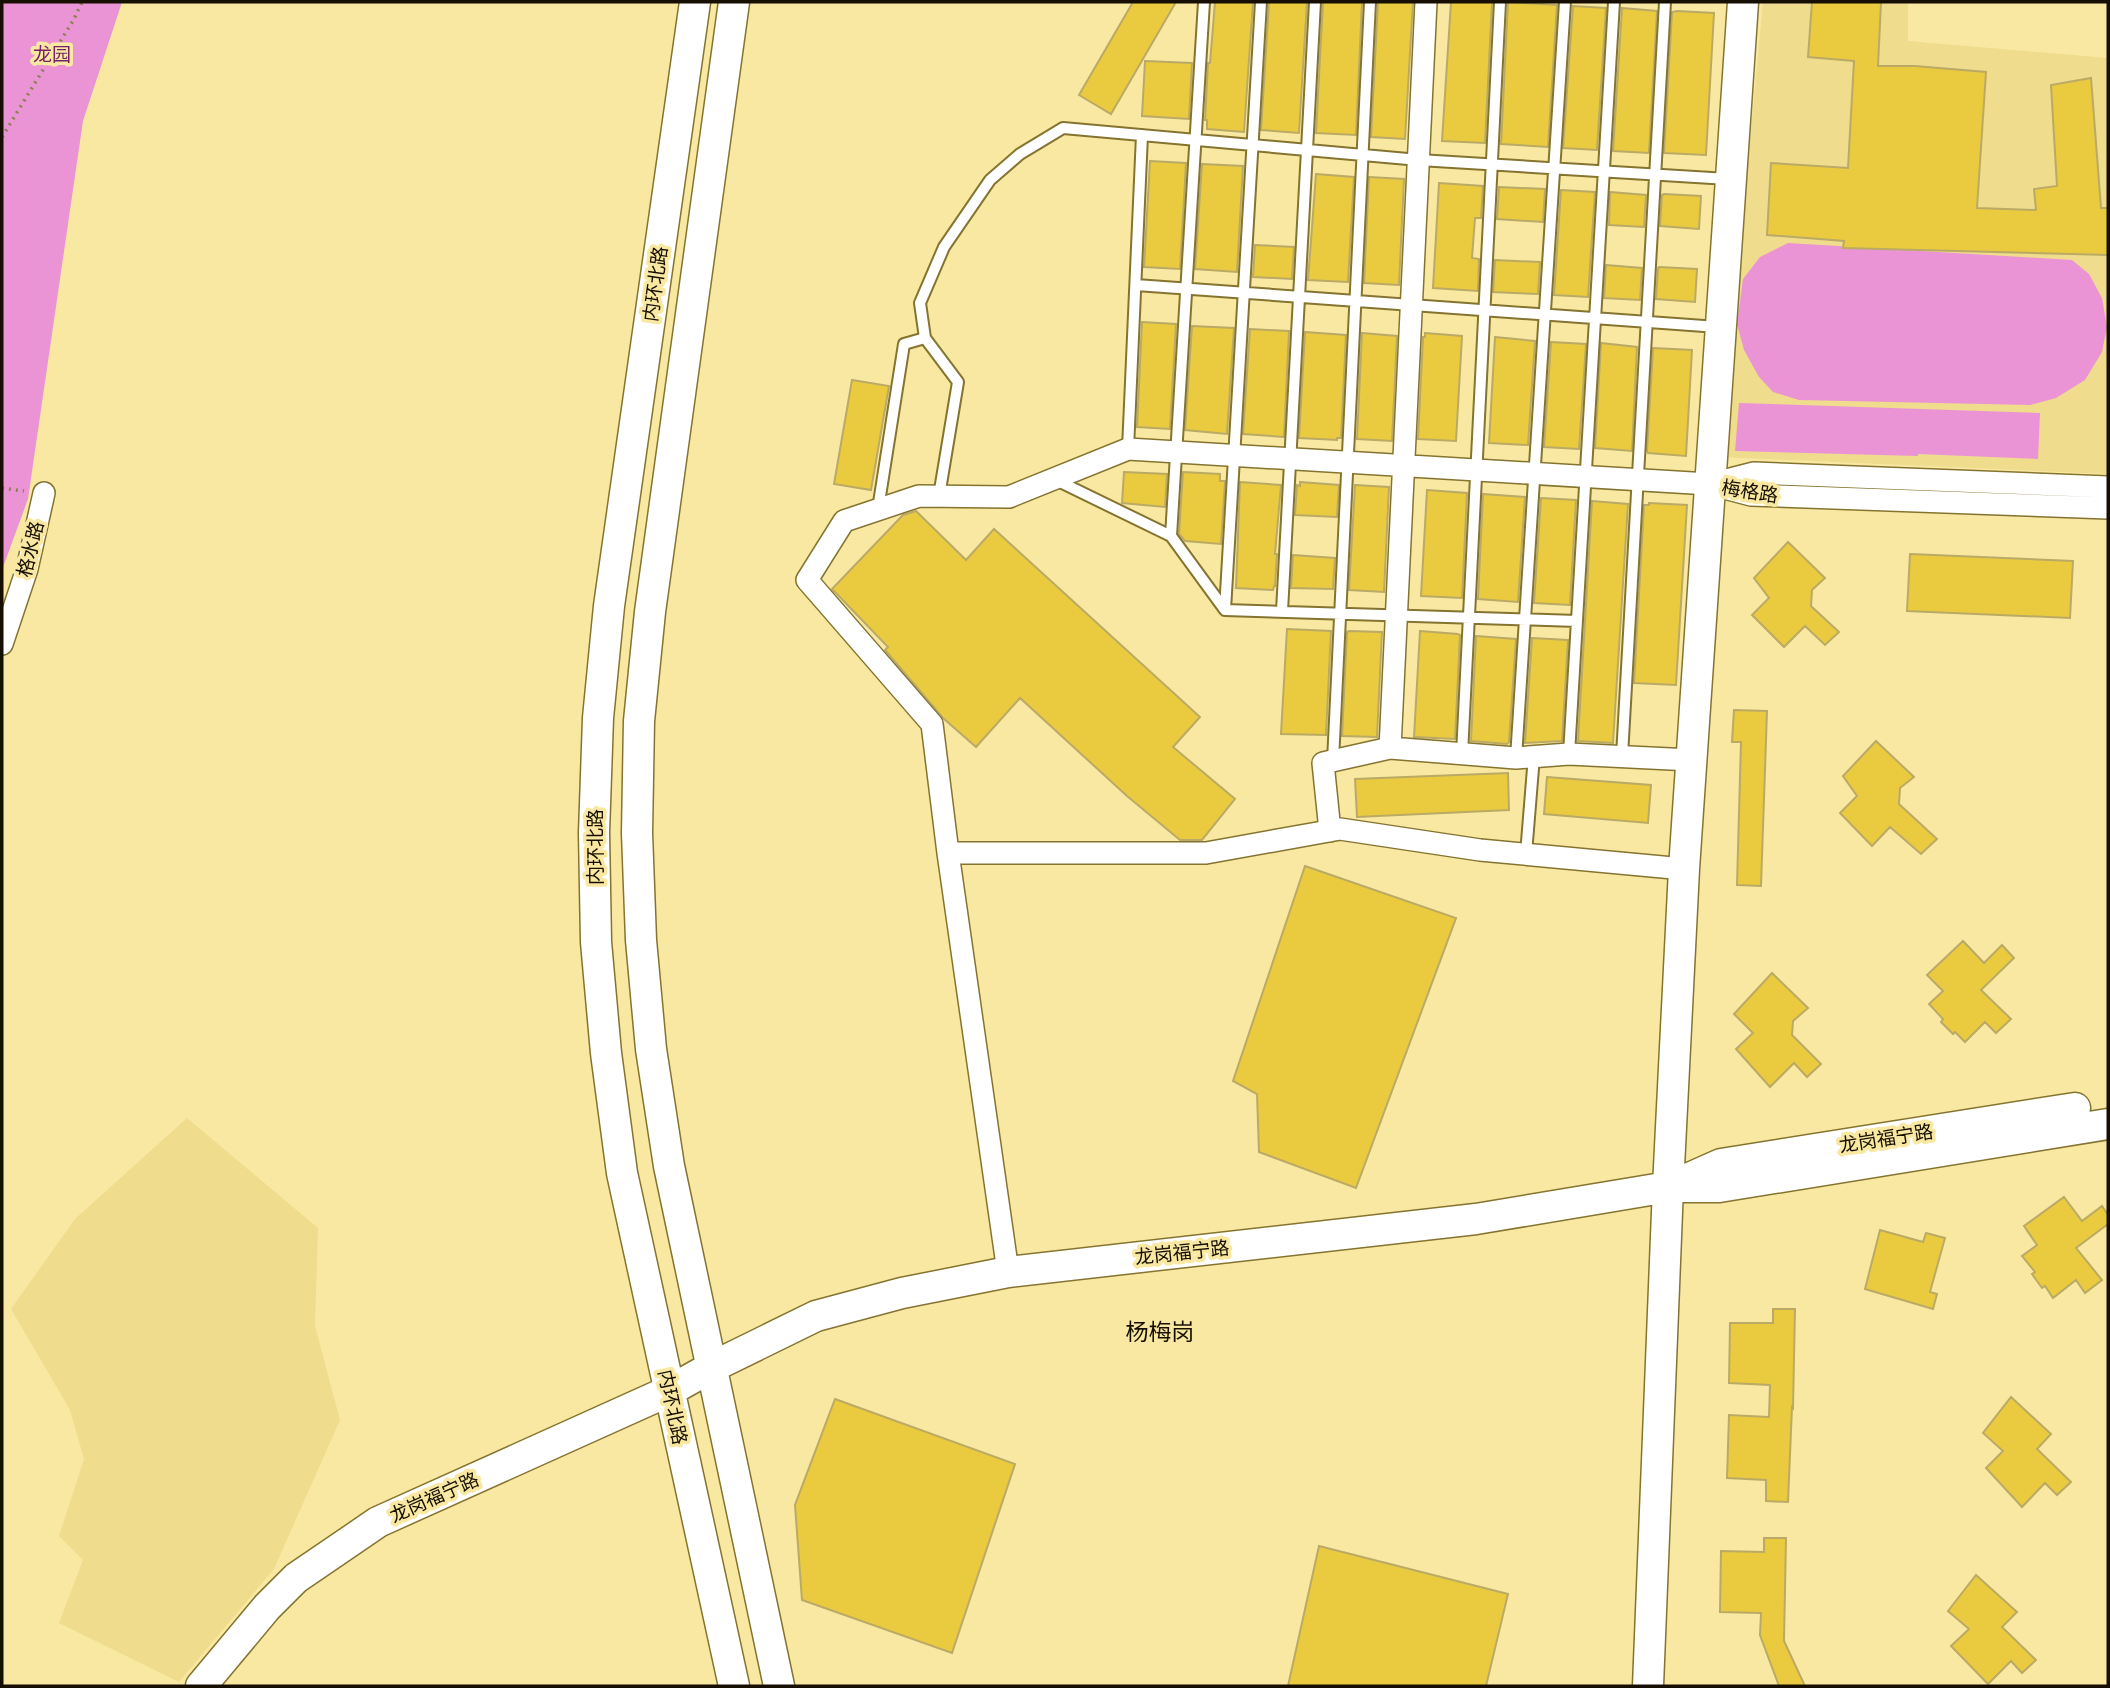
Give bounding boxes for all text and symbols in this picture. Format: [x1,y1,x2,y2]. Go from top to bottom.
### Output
park label: 龙园 [33,41,71,67]
street label: 内环北路 [637,245,673,323]
street label: 梅格路 [1720,474,1780,508]
street label: 格水路 [10,518,50,580]
street label: 内环北路 [582,809,608,885]
street label: 龙岗福宁路 [1837,1118,1935,1158]
street label: 龙岗福宁路 [1133,1234,1231,1270]
district label: 杨梅岗 [1126,1315,1195,1347]
street label: 内环北路 [652,1367,694,1447]
street label: 龙岗福宁路 [385,1466,483,1528]

